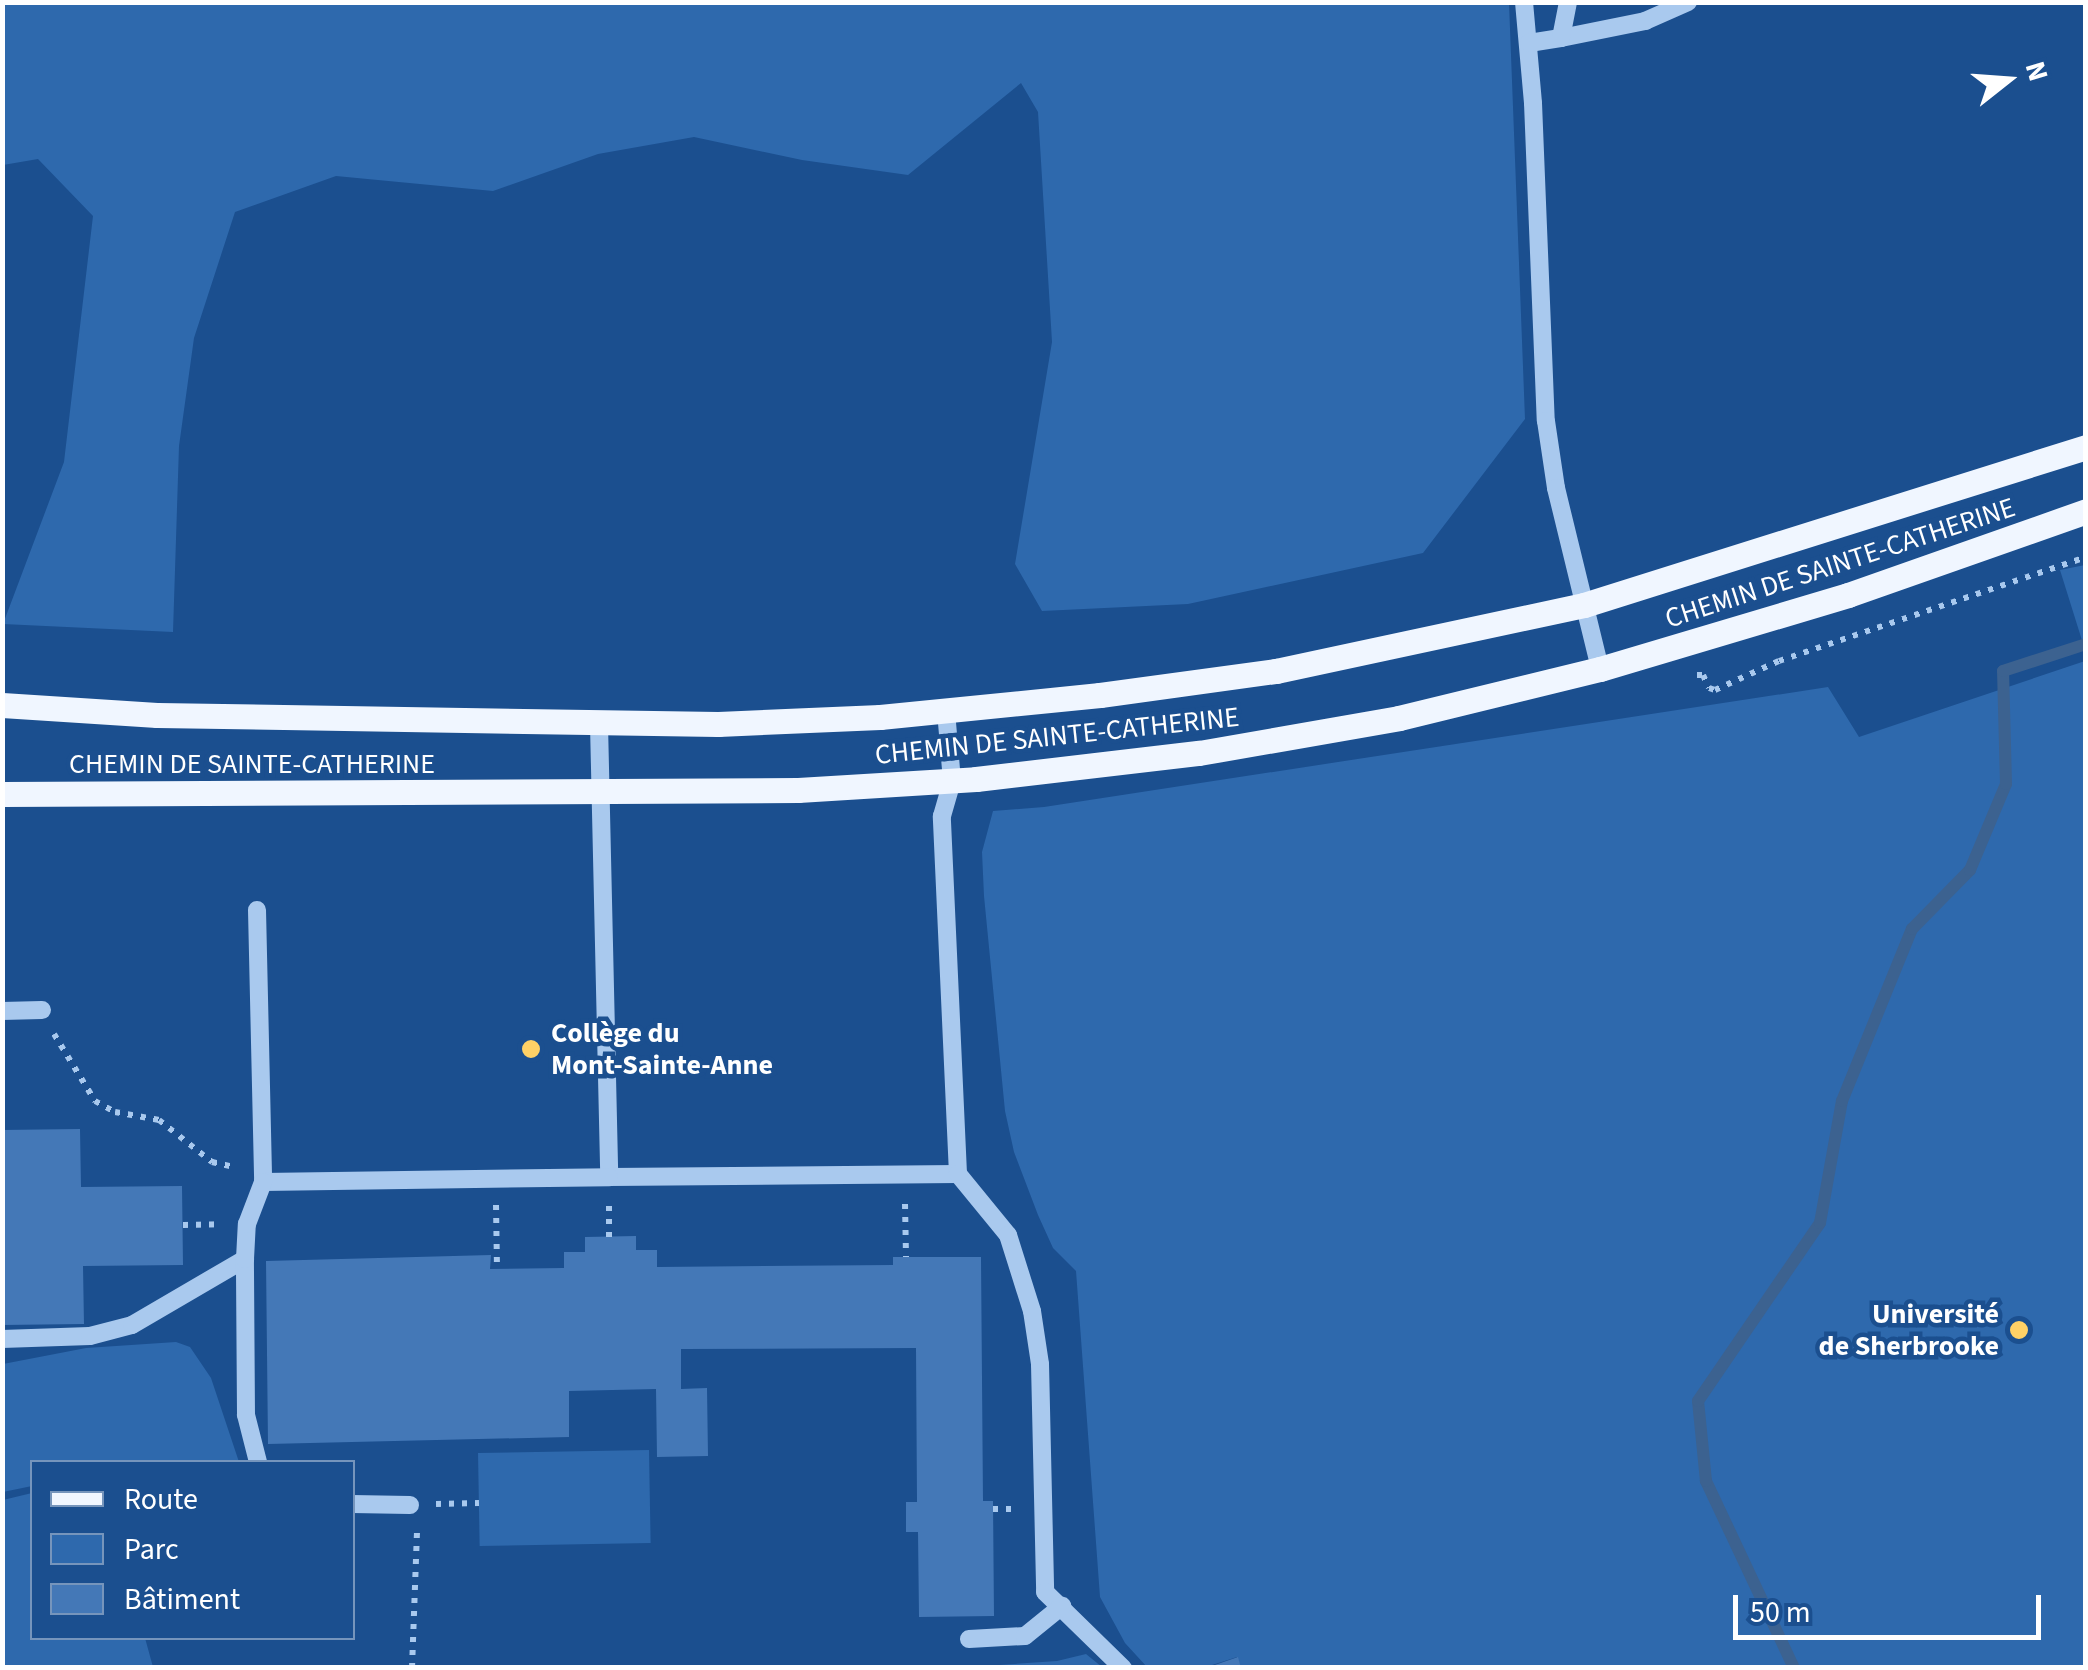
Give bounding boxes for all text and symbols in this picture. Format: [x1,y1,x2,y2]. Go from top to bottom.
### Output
north arrow [1958,30,2058,130]
text: N [2015,56,2059,86]
street label: CHEMIN DE SAINTE-CATHERINE [1661,490,2019,636]
street label: CHEMIN DE SAINTE-CATHERINE [873,700,1241,772]
street label: CHEMIN DE SAINTE-CATHERINE [69,747,435,781]
place label: Collège du Mont-Sainte-Anne [551,1016,773,1082]
marker: Collège du Mont-Sainte-Anne [520,1038,542,1060]
place label: Université de Sherbrooke [1819,1297,1999,1363]
marker: Université de Sherbrooke [2008,1319,2030,1341]
legend [30,1460,355,1640]
text: Route [124,1478,198,1521]
text: Parc [124,1528,179,1571]
scale bar [1738,1575,2046,1637]
text: Bâtiment [124,1578,240,1621]
text: 50 m [1750,1591,1811,1634]

